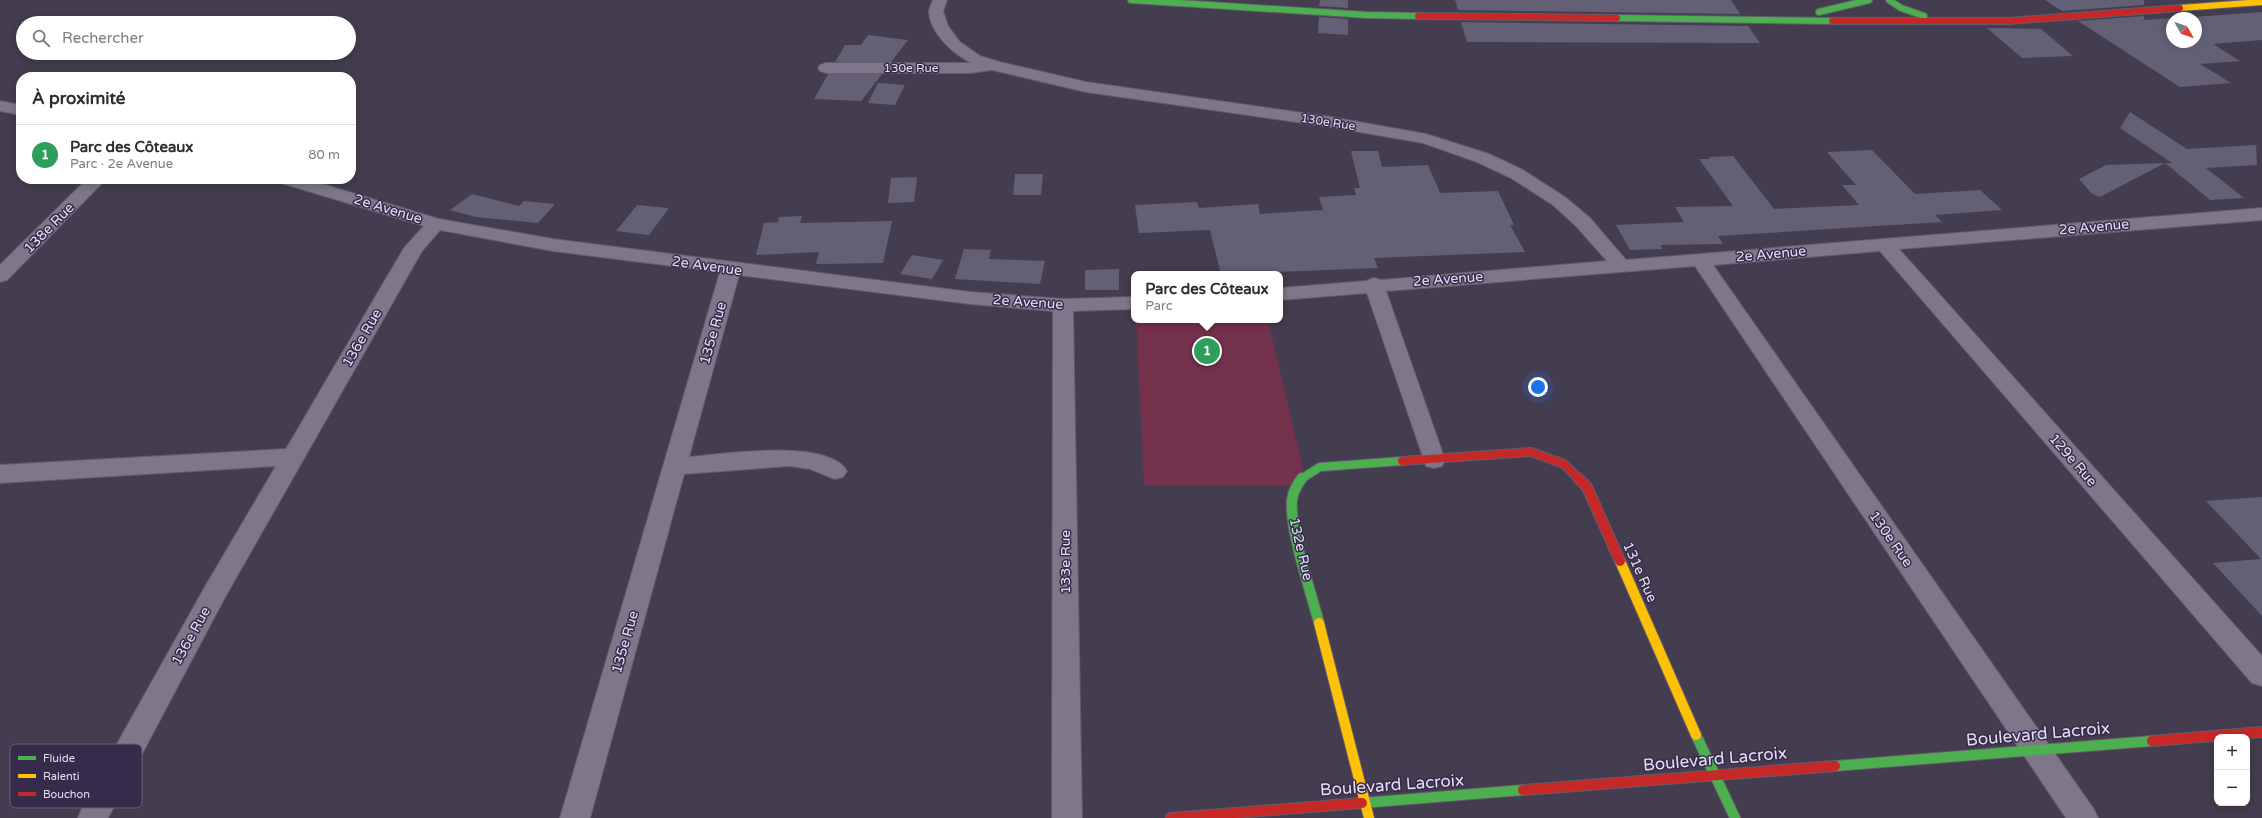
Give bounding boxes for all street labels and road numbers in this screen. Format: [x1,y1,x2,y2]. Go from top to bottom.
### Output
street label: 130e Rue [883,61,939,75]
street label: 130e Rue [1300,111,1357,133]
street label: 2e Avenue [352,191,424,227]
street label: 138e Rue [20,199,78,257]
street label: 2e Avenue [2058,215,2130,239]
street label: 2e Avenue [1735,242,1807,266]
street label: 2e Avenue [671,253,743,279]
street label: 2e Avenue [1412,268,1484,290]
street label: 2e Avenue [992,291,1064,313]
street label: 135e Rue [696,300,730,366]
street label: 136e Rue [339,306,385,370]
street label: 129e Rue [2045,430,2101,490]
street label: 130e Rue [1866,508,1916,570]
street label: 132e Rue [1285,516,1317,582]
street label: 133e Rue [1057,530,1074,594]
street label: 131e Rue [1619,539,1661,605]
street label: 136e Rue [168,604,214,668]
street label: 135e Rue [608,609,642,675]
street label: Boulevard Lacroix [1965,717,2111,751]
street label: Boulevard Lacroix [1642,742,1788,776]
street label: Boulevard Lacroix [1319,769,1465,801]

